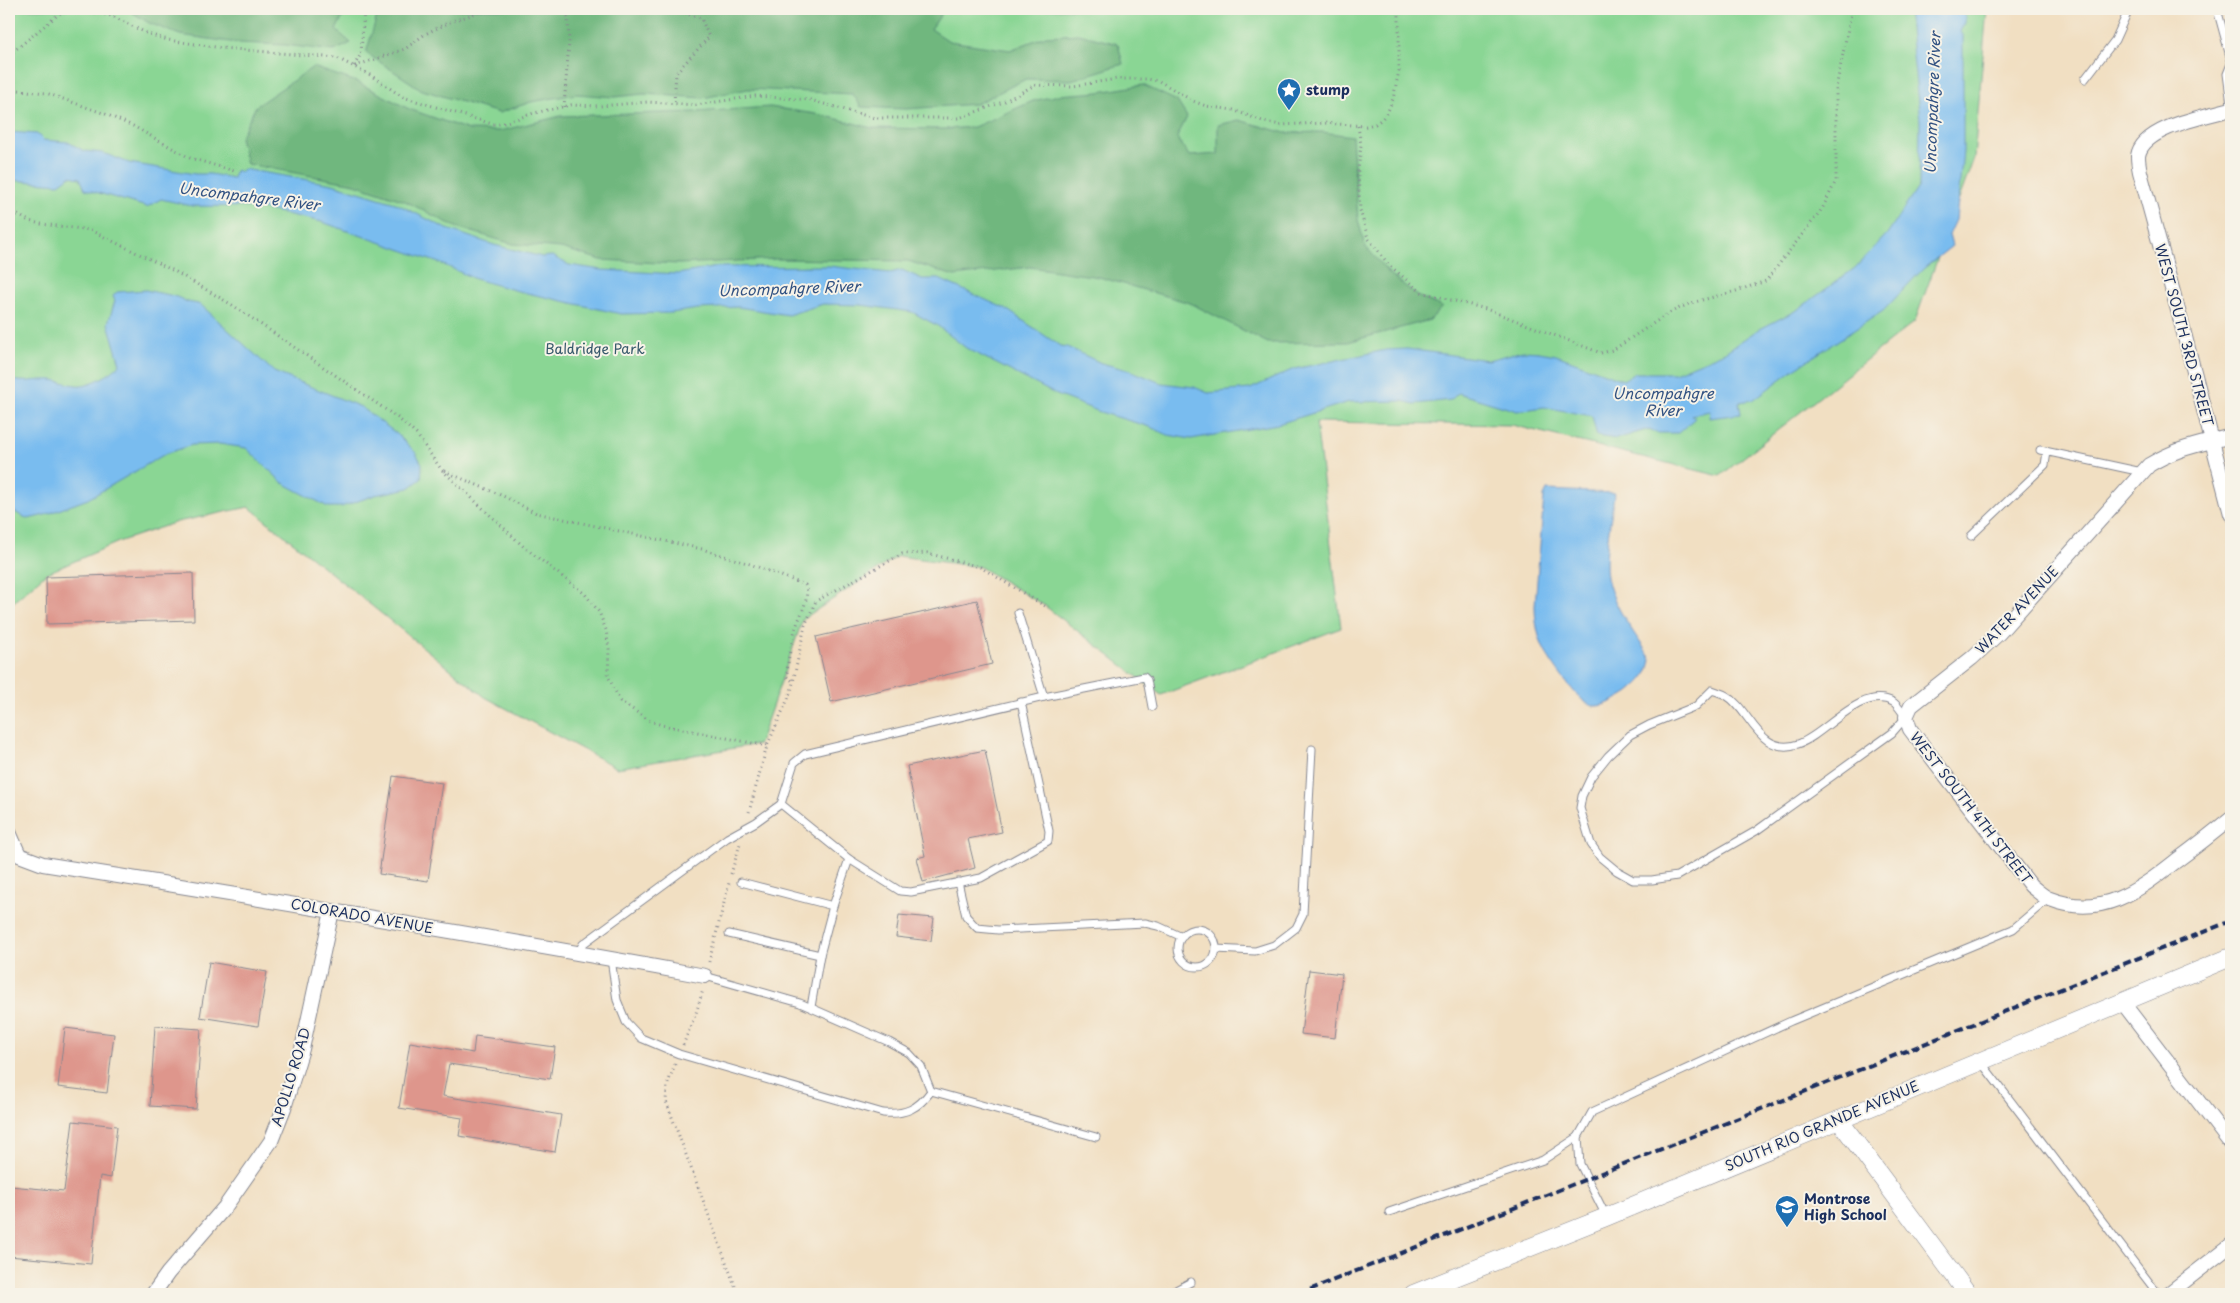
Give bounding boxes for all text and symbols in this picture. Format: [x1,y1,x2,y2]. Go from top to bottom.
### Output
water label: Uncompahgre River [1918,29,1946,174]
place icon: stump [1276,77,1302,111]
place label: stump [1306,79,1350,100]
water label: Uncompahgre River [177,175,323,216]
street label: WEST SOUTH 3RD STREET [2150,241,2219,429]
water label: Uncompahgre River [718,273,862,301]
park label: Baldridge Park [545,338,645,359]
water label: Uncompahgre River [1612,381,1715,421]
street label: WATER AVENUE [1970,561,2063,658]
street label: WEST SOUTH 4TH STREET [1905,727,2038,888]
street label: COLORADO AVENUE [289,893,435,938]
street label: APOLLO ROAD [266,1025,315,1129]
street label: SOUTH RIO GRANDE AVENUE [1721,1075,1922,1176]
place label: Montrose High School [1804,1188,1887,1225]
school or university icon: Montrose High School [1774,1194,1800,1228]

